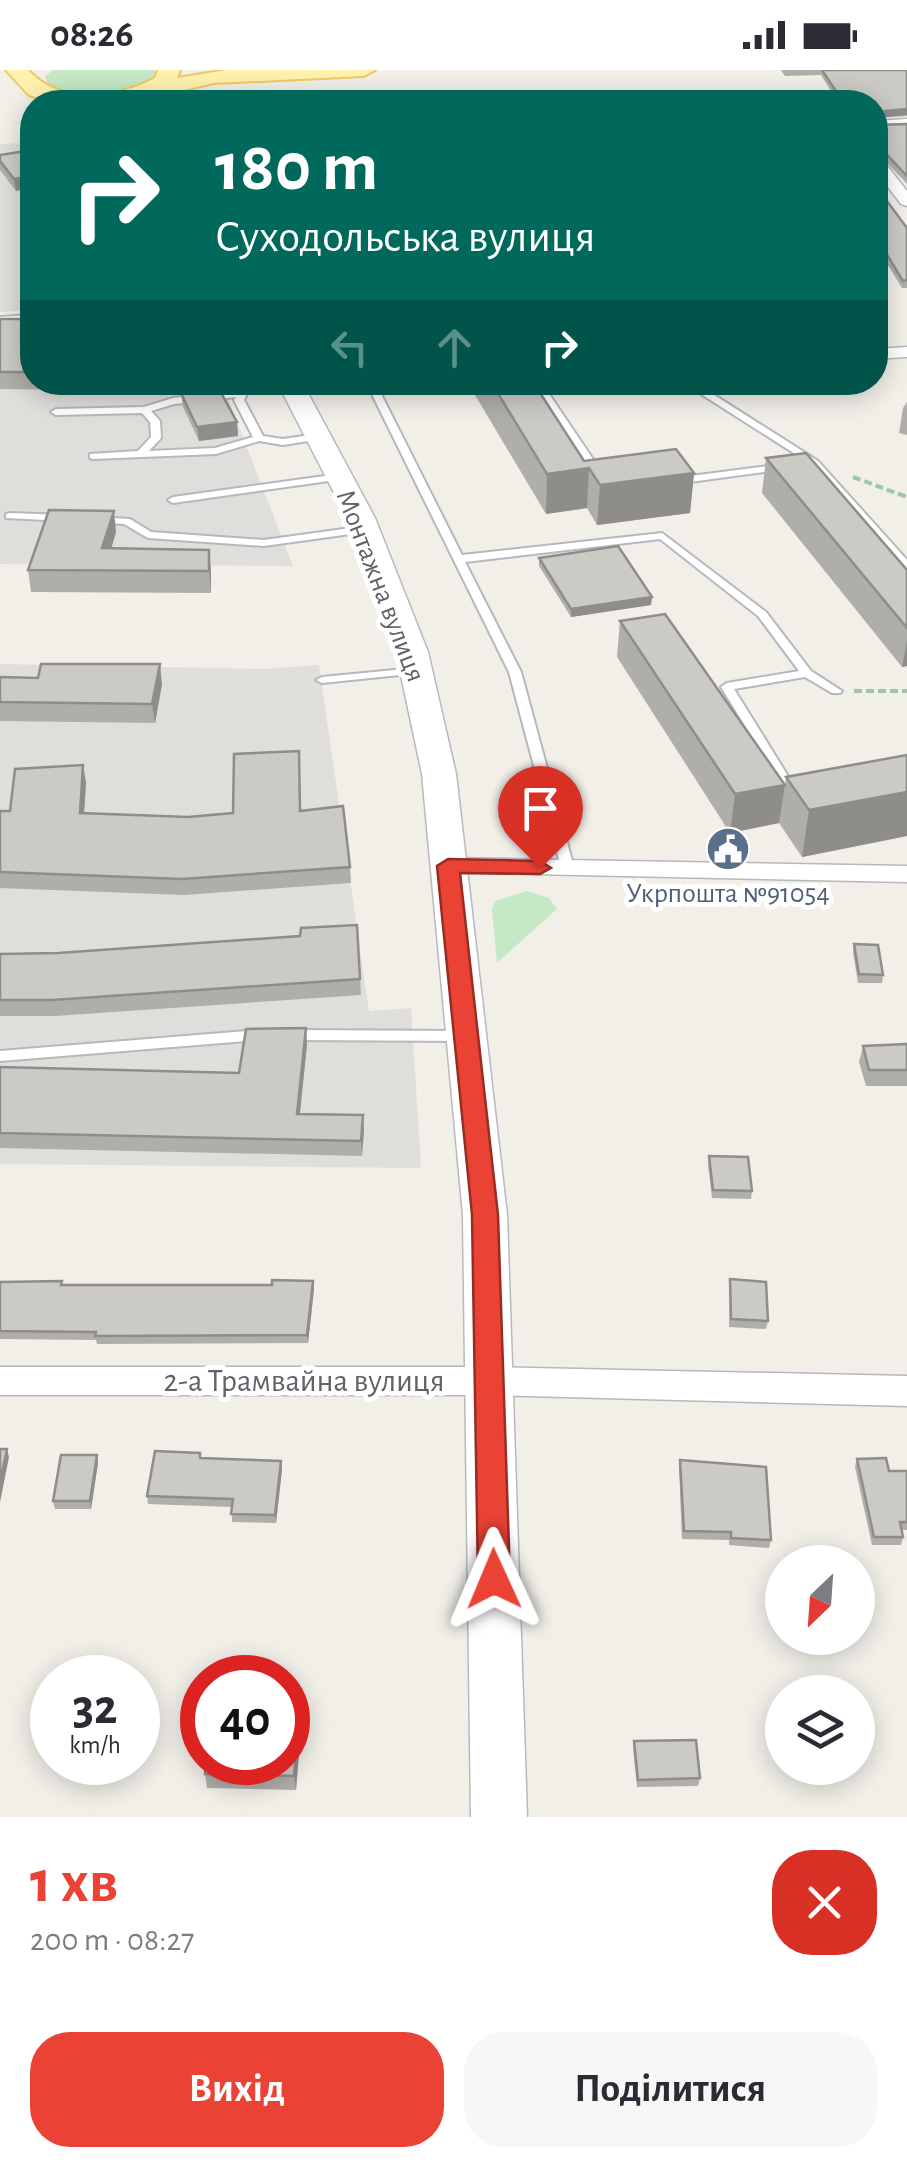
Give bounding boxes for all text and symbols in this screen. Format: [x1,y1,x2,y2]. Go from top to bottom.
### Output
text: 08:26 [50,16,134,54]
icon: right [50,130,180,260]
text: 180 m [215,133,378,203]
text: Суходольська вулиця [215,215,595,260]
icon: left [322,320,377,375]
icon: ahead [427,320,482,375]
icon: right [532,320,587,375]
street label: Монтажна вулиця [331,486,429,686]
pin [498,766,583,869]
icon: arrive [513,781,568,836]
public building icon: Укрпошта №91054 [705,826,751,872]
place label: Укрпошта №91054 [626,880,830,908]
street label: 2-а Трамвайна вулиця [164,1365,445,1397]
position arrow [442,1527,546,1631]
north arrow [765,1545,875,1655]
map controls [765,1545,875,1785]
speed limit sign: 40 [180,1655,310,1785]
button: layers [765,1675,875,1785]
text: 32 [72,1683,118,1733]
text: km/h [69,1733,121,1758]
button: close [772,1850,877,1955]
text: 1 хв [30,1853,118,1913]
text: 200 m · 08:27 [30,1924,194,1956]
button: Вихід [30,2032,444,2147]
button: Поділитися [464,2032,877,2147]

